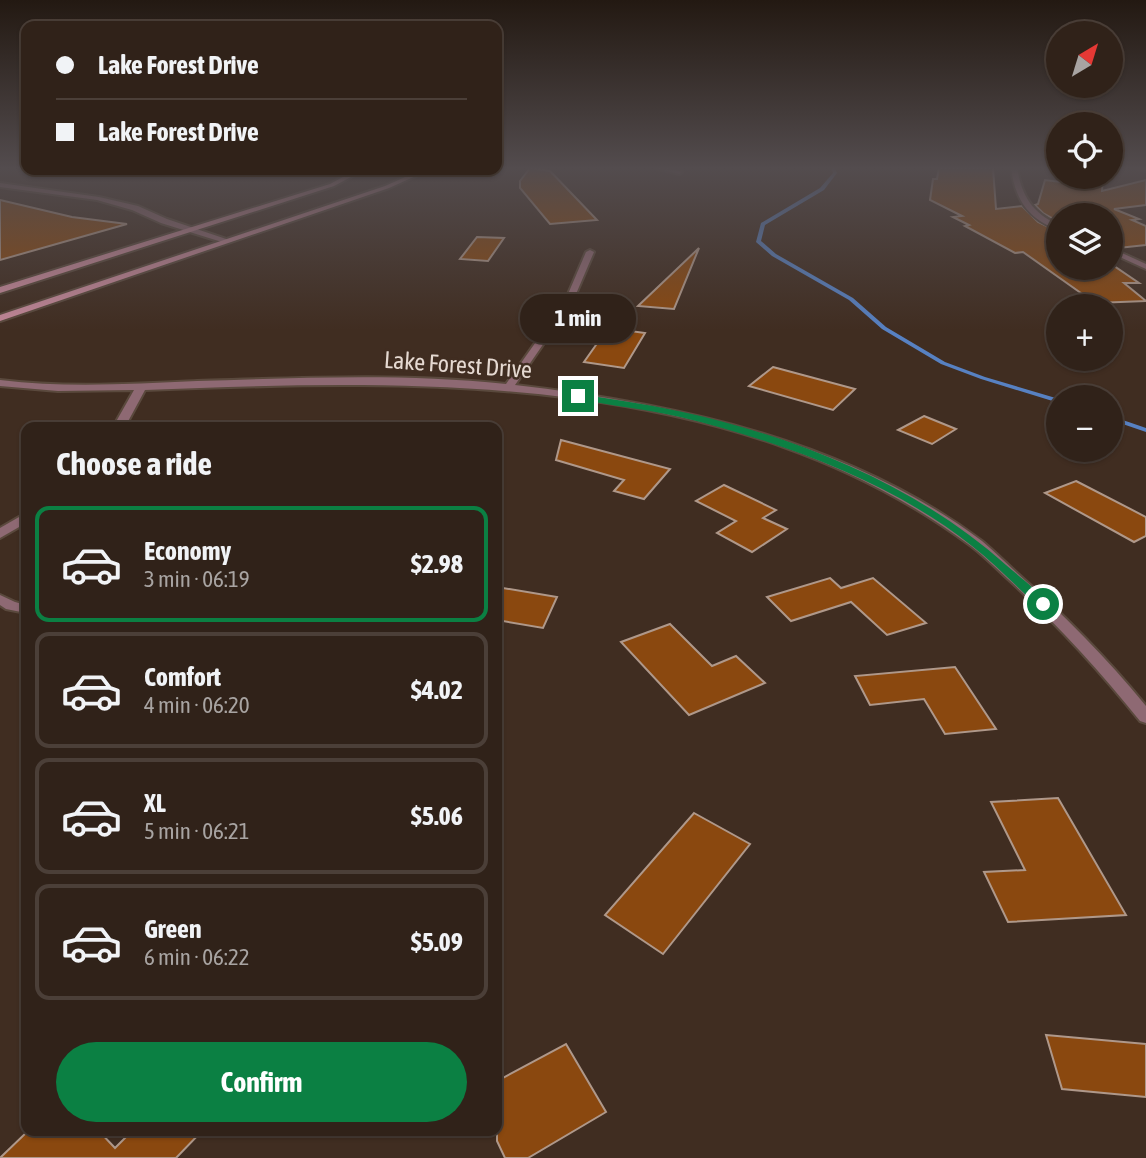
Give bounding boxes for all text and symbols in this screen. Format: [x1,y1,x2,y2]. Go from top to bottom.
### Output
north arrow [1046,21,1124,98]
map controls [1046,21,1123,462]
text: Lake Forest Drive [98,50,259,80]
button: locate [1046,112,1123,189]
text: Lake Forest Drive [98,117,259,147]
button: layers [1046,203,1123,280]
callout: 1 min [520,294,636,344]
button: + [1046,294,1123,371]
text: 1 min [555,305,601,331]
street label: Lake Forest Drive [383,346,533,383]
route end [562,380,594,412]
button: − [1046,385,1123,462]
text: Choose a ride [56,445,212,482]
icon: car [60,533,123,596]
text: Economy [144,536,231,566]
text: $2.98 [411,549,463,579]
text: 3 min · 06:19 [144,566,250,592]
route start [1027,588,1059,620]
icon: car [60,659,123,722]
text: Comfort [144,662,221,692]
text: $4.02 [411,675,463,705]
text: 4 min · 06:20 [144,692,250,718]
icon: car [60,785,123,848]
text: XL [144,788,166,818]
text: $5.06 [411,801,463,831]
text: 5 min · 06:21 [144,818,250,844]
icon: car [60,911,123,974]
text: Green [144,914,202,944]
text: $5.09 [411,927,463,957]
text: 6 min · 06:22 [144,944,250,970]
button: Confirm [56,1042,467,1122]

